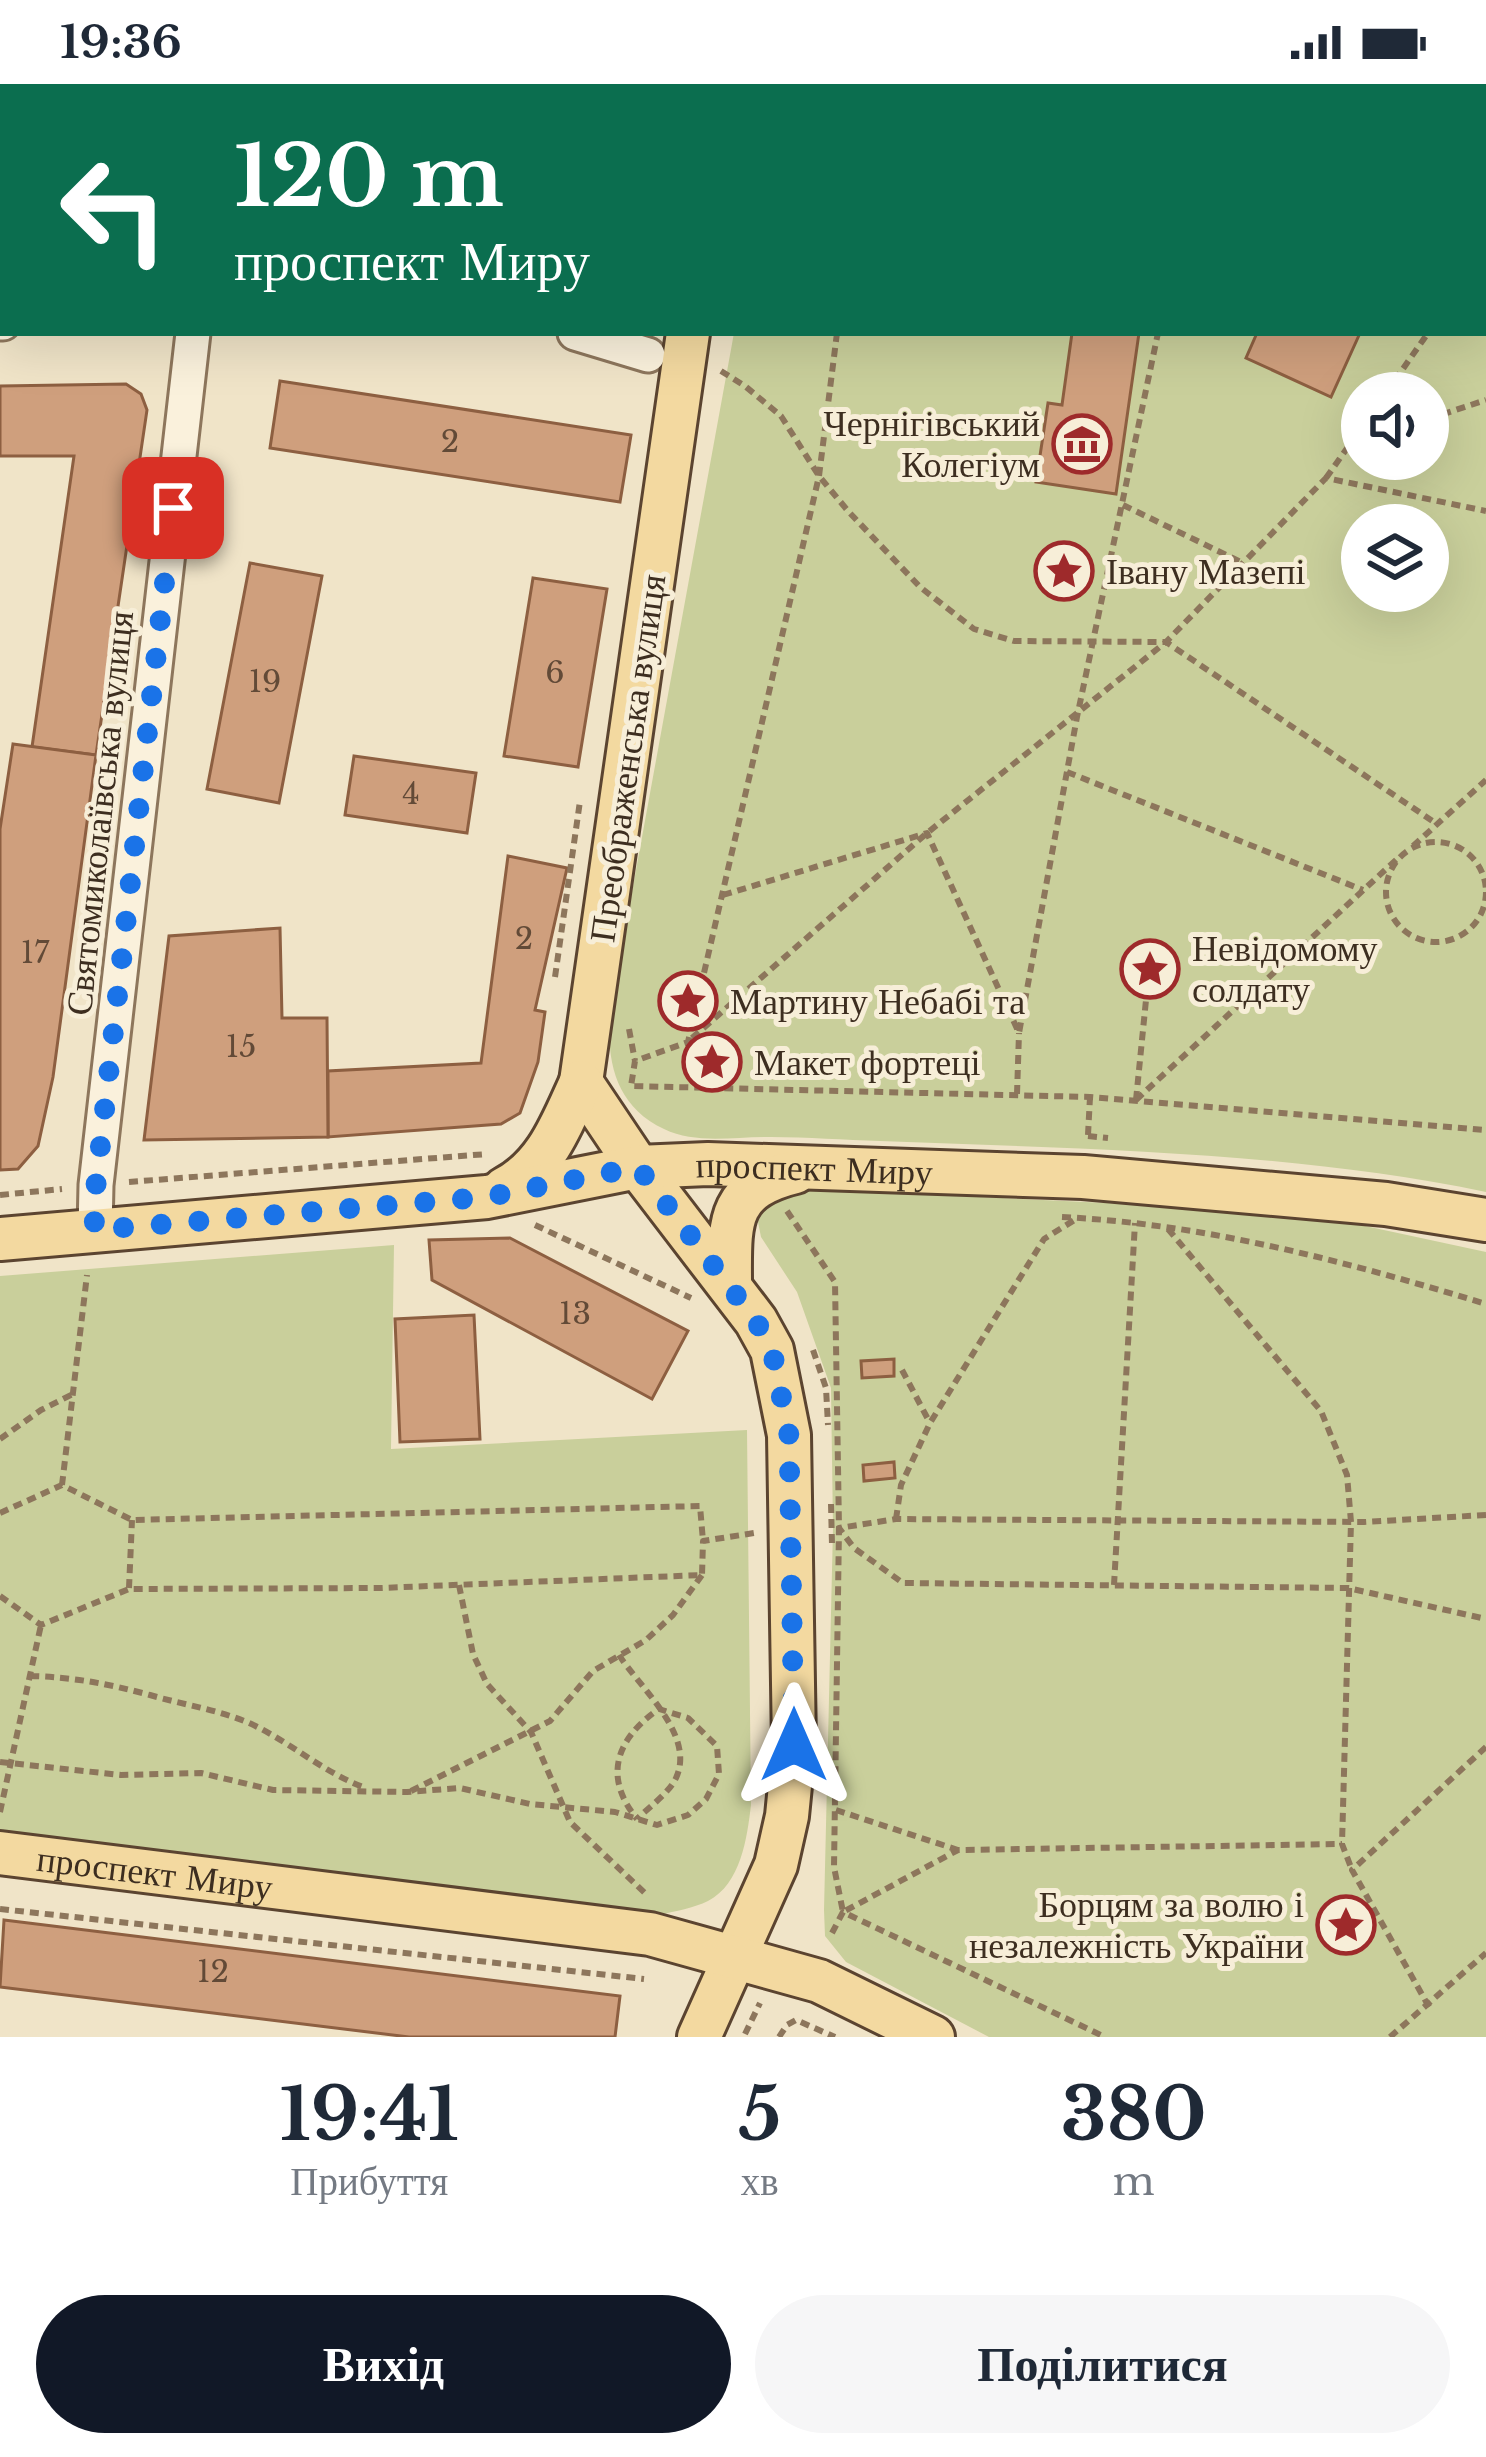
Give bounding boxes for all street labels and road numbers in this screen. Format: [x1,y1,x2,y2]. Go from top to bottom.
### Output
street label: Преображенська вулиця [579,571,676,945]
street label: Святомиколаївська вулиця [56,609,143,1018]
street label: проспект Миру [695,1142,933,1195]
street label: проспект Миру [34,1836,275,1910]

